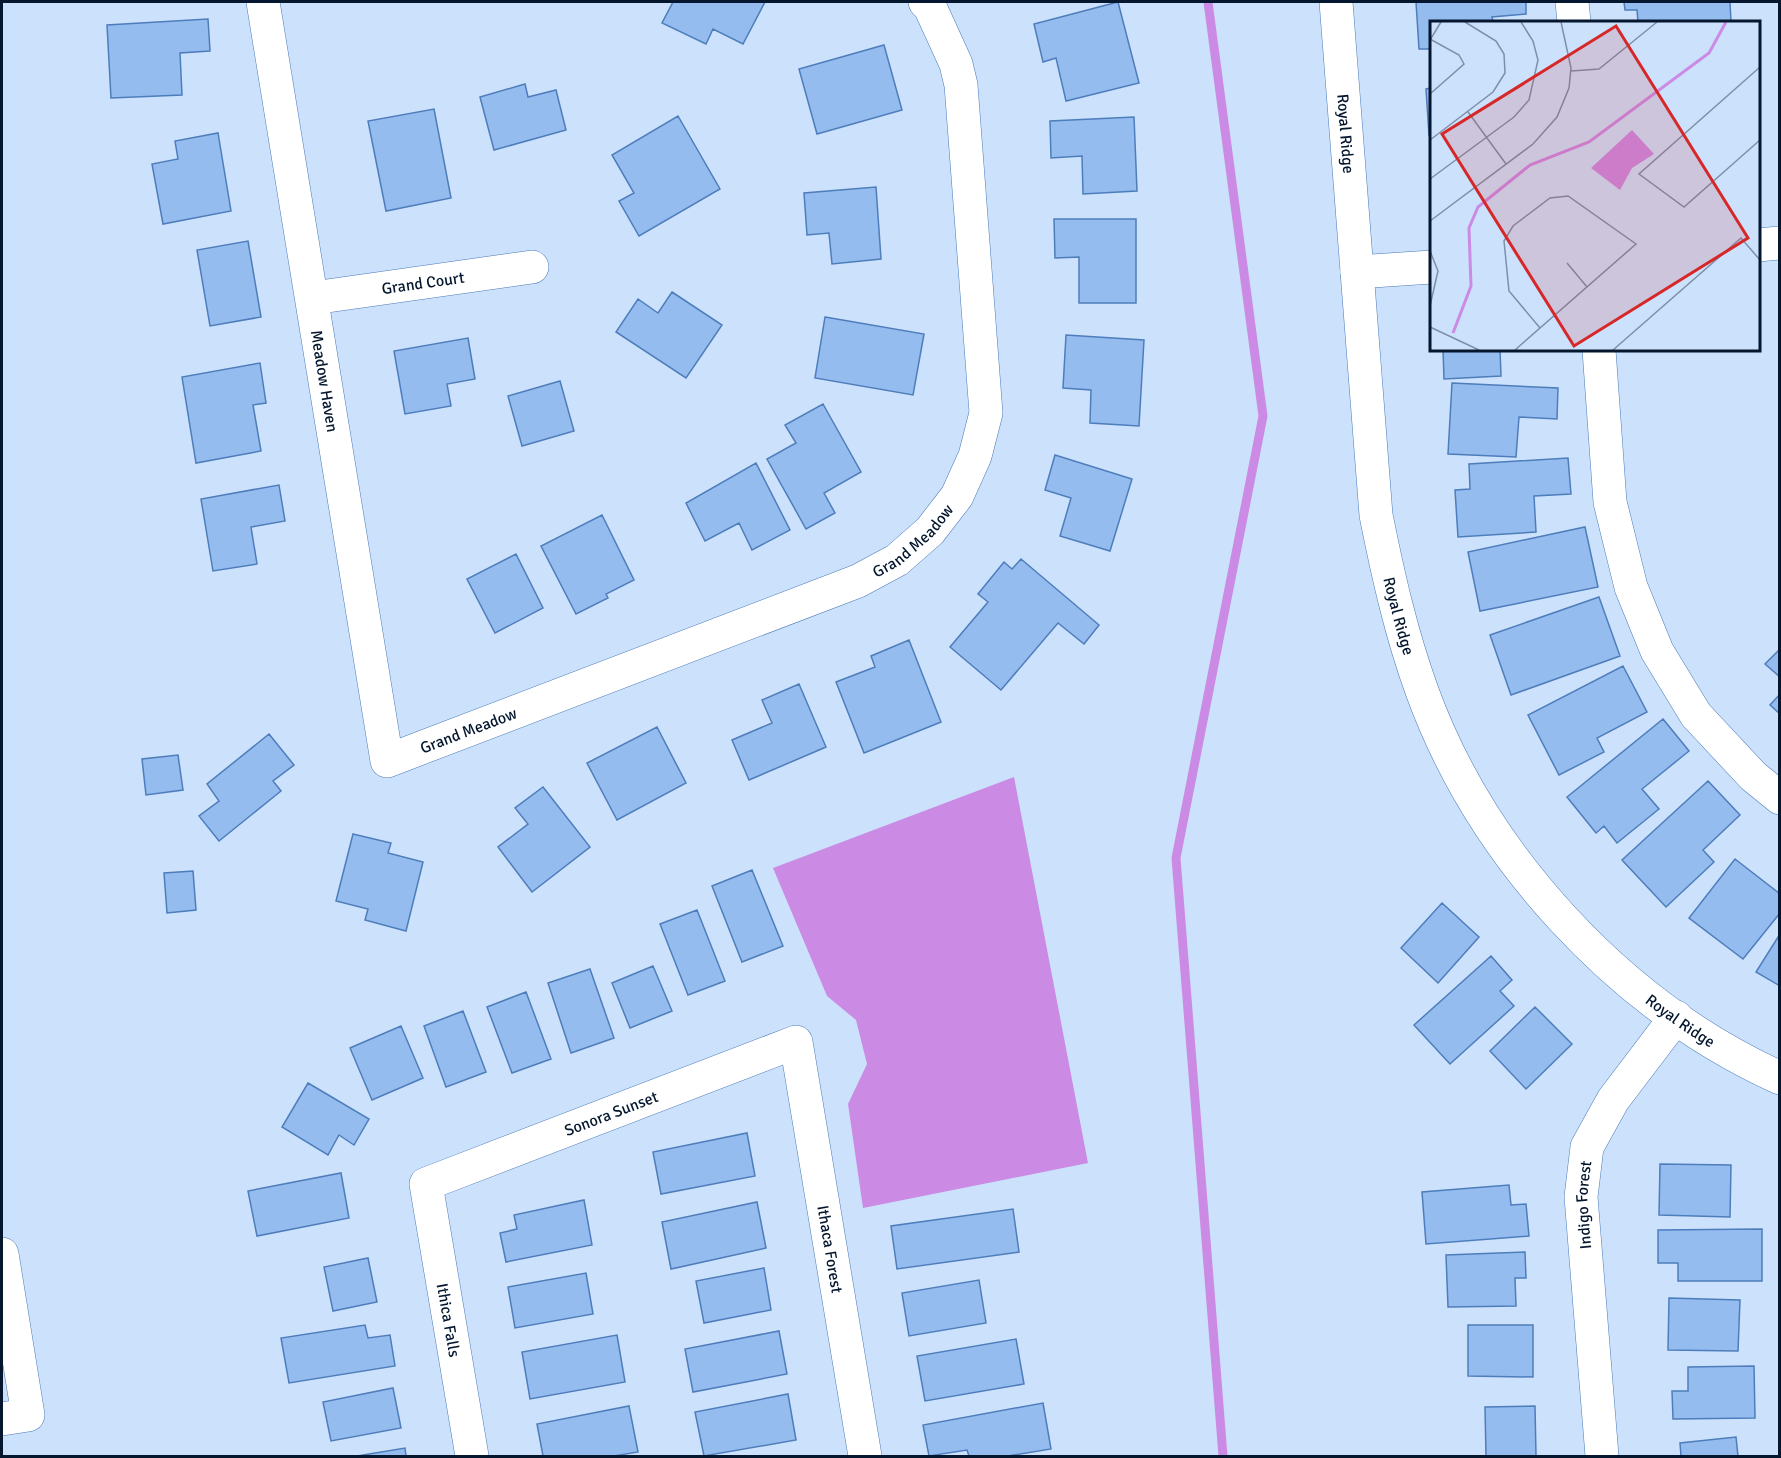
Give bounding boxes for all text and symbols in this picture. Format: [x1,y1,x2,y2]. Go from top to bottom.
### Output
inset map [1430,21,1760,351]
street label: Royal Ridge [1332,93,1358,174]
street label: Grand Court [380,268,466,299]
street label: Meadow Haven [306,329,342,434]
street label: Grand Meadow [869,500,958,582]
street label: Royal Ridge [1378,575,1418,658]
street label: Grand Meadow [417,703,520,758]
street label: Royal Ridge [1641,990,1718,1052]
street label: Sonora Sunset [562,1087,661,1141]
street label: Indigo Forest [1572,1159,1596,1250]
street label: Ithaca Forest [812,1204,847,1295]
street label: Ithica Falls [432,1282,464,1359]

